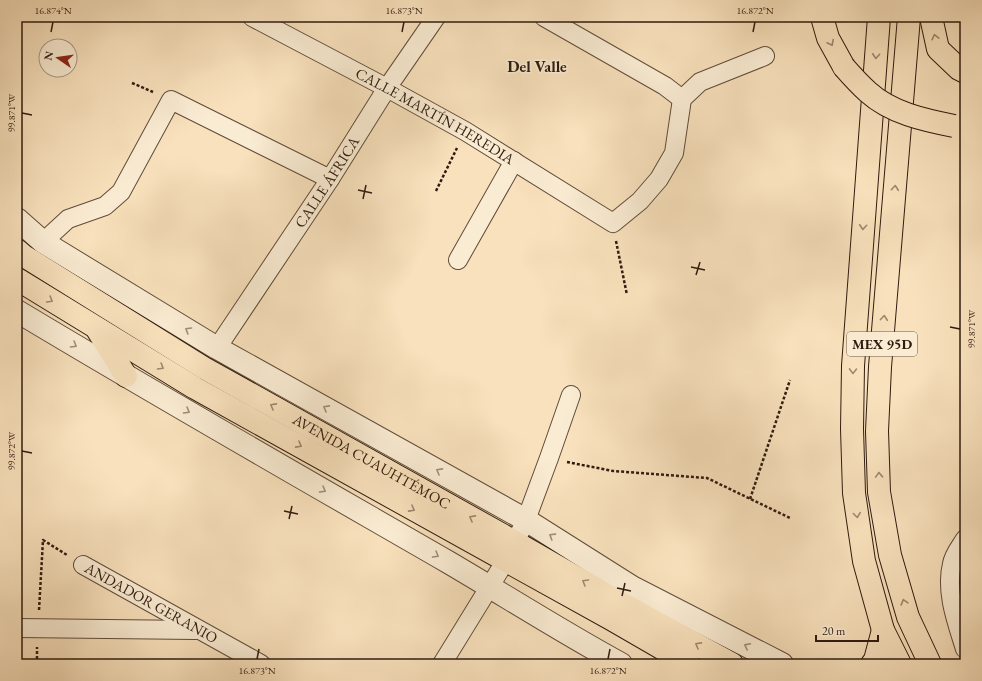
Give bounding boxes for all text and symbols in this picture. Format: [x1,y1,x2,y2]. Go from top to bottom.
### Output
text: 16.874°N [34,4,72,17]
text: 16.873°N [385,4,423,17]
text: 16.872°N [736,4,774,17]
one-way arrow [931,34,940,41]
north arrow [38,38,78,78]
one-way arrow [826,39,834,46]
text: N [40,50,56,62]
one-way arrow [872,53,881,59]
district label: Del Valle [507,56,567,77]
street label: CALLE MARTÍN HEREDIA [352,63,519,169]
text: 99.871°W [5,93,18,132]
street label: CALLE ÁFRICA [290,132,364,231]
one-way arrow [890,185,899,191]
one-way arrow [859,224,868,230]
one-way arrow [46,295,53,302]
text: 99.871°W [965,309,978,348]
one-way arrow [880,315,889,321]
one-way arrow [185,327,192,335]
road number: MEX 95D [847,332,917,356]
one-way arrow [70,341,77,348]
one-way arrow [157,363,164,370]
one-way arrow [849,368,857,374]
one-way arrow [270,404,277,411]
one-way arrow [323,405,330,413]
one-way arrow [182,407,190,414]
street label: AVENIDA CUAUHTÉMOC [289,409,454,513]
text: 99.872°W [5,431,18,470]
one-way arrow [295,441,302,448]
one-way arrow [436,469,443,476]
one-way arrow [874,472,883,478]
one-way arrow [319,486,326,493]
one-way arrow [408,504,415,511]
one-way arrow [852,512,861,518]
one-way arrow [469,515,476,522]
one-way arrow [549,533,556,541]
one-way arrow [432,551,439,558]
street label: ANDADOR GERANIO [81,557,221,647]
one-way arrow [582,580,589,587]
one-way arrow [900,599,909,606]
scale bar [816,617,878,643]
text: 20 m [822,623,846,639]
one-way arrow [695,643,702,650]
one-way arrow [744,643,751,651]
text: 16.873°N [238,664,276,677]
text: 16.872°N [589,664,627,677]

